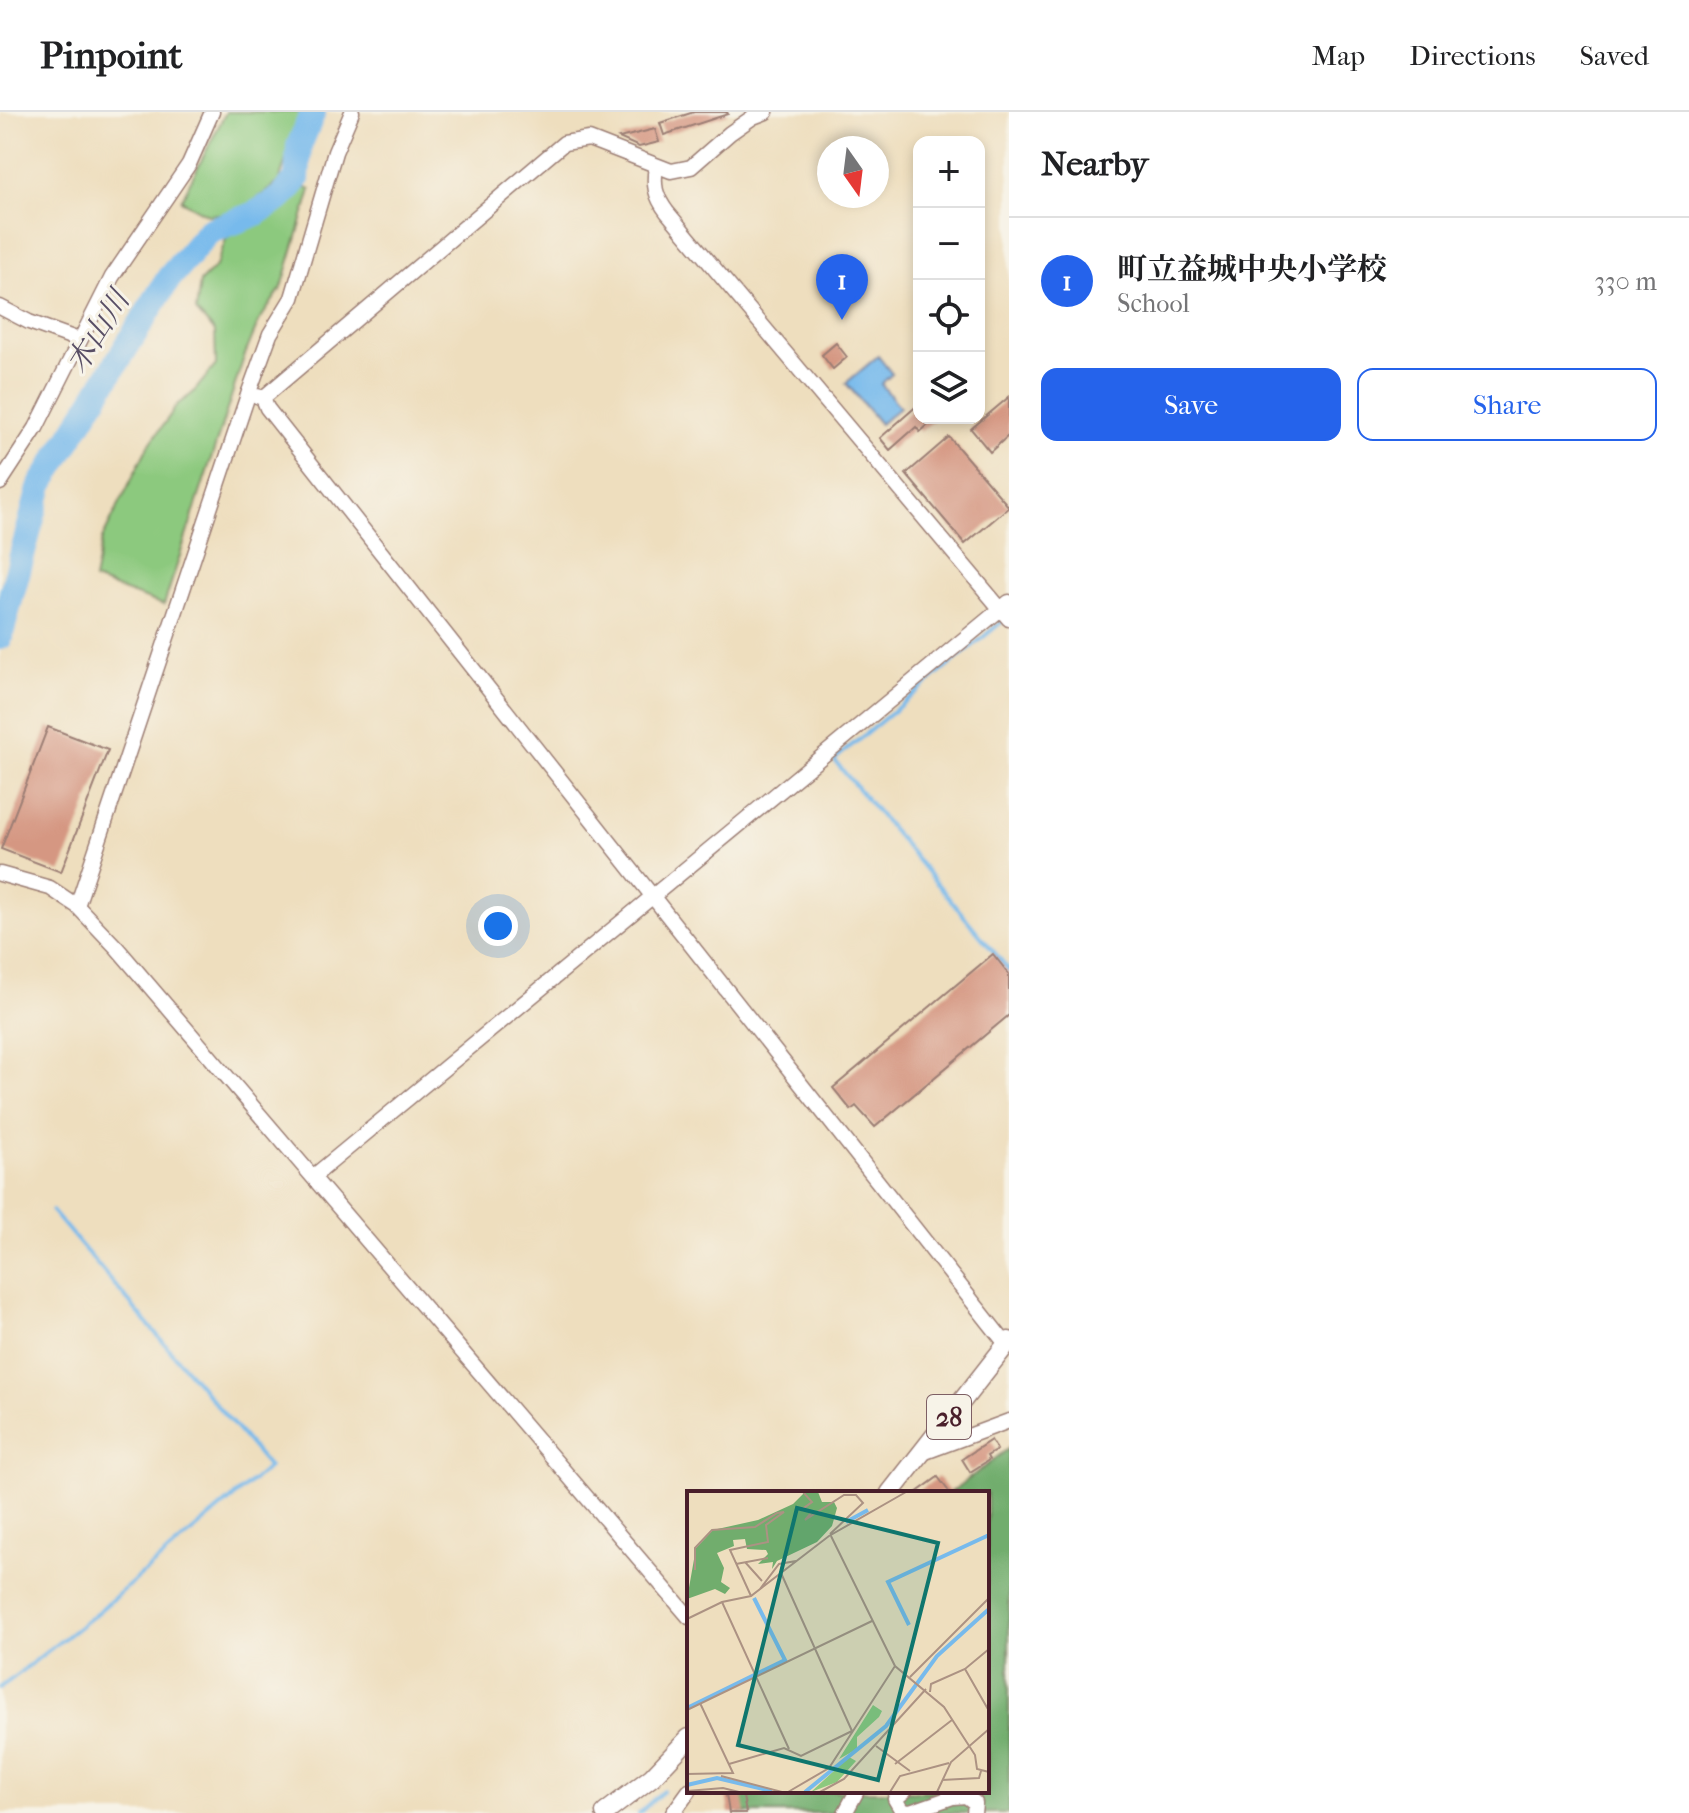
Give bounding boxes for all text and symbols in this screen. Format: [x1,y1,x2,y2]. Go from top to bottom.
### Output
text: Pinpoint [40,33,182,78]
text: Map [1312,39,1365,72]
text: Directions [1409,39,1536,72]
text: Saved [1580,39,1649,72]
north arrow [817,136,889,208]
map controls [913,136,985,424]
button: + [913,136,985,208]
text: Nearby [1041,144,1148,184]
button: − [913,208,985,280]
text: 町立益城中央小学校 [1117,252,1387,287]
pin: 1 [816,254,868,320]
text: 1 [1062,266,1072,297]
text: 330 m [1594,266,1657,297]
button: locate [913,280,985,352]
water label: 木山川 [59,282,138,379]
text: School [1117,288,1190,319]
button: layers [913,352,985,424]
button: Save [1041,368,1341,441]
button: Share [1357,368,1657,441]
your location [478,906,518,946]
road number: 28 [927,1395,971,1439]
inset map [687,1491,989,1793]

